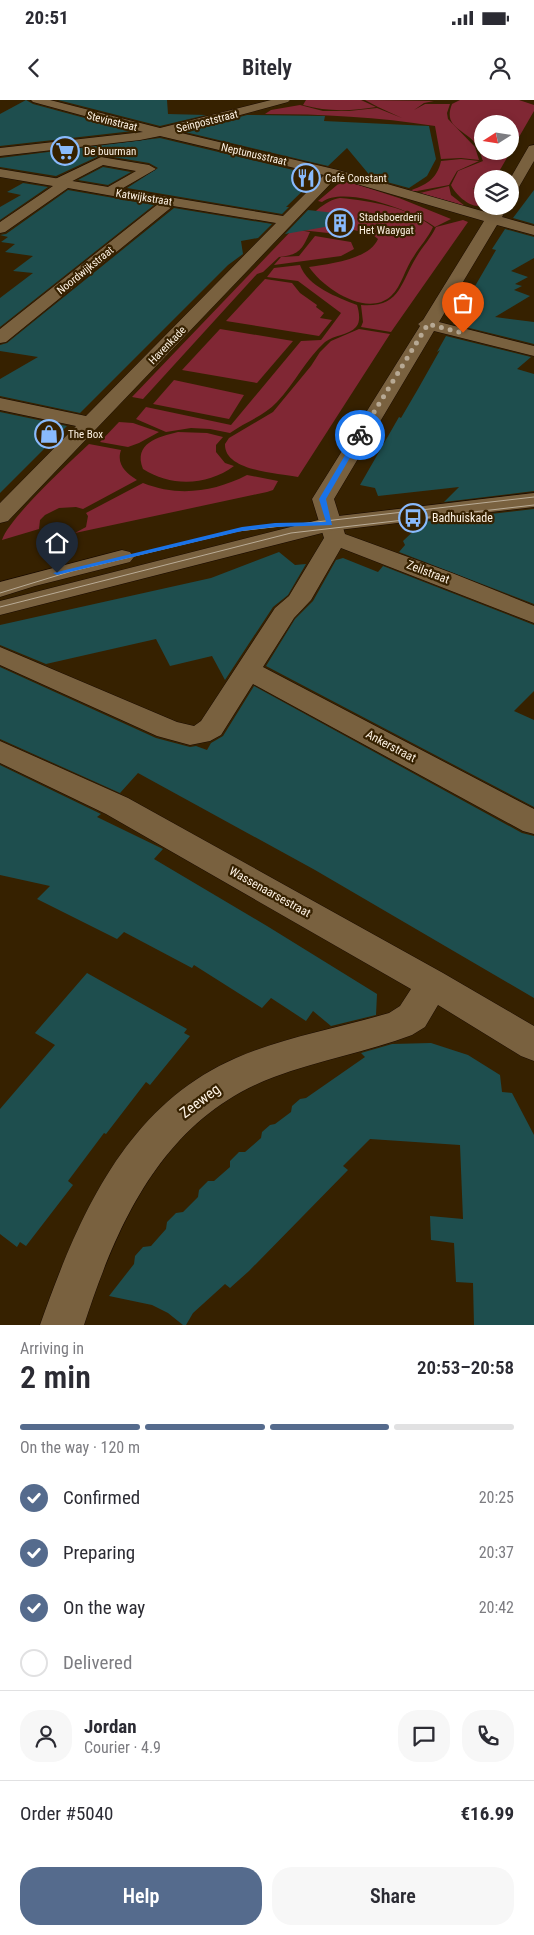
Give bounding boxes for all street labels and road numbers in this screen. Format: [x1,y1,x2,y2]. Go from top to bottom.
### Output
street label: Seinpoststraat [175,108,239,135]
street label: Stevinstraat [85,109,139,134]
street label: Neptunusstraat [220,141,288,168]
street label: Katwijkstraat [115,187,173,208]
street label: Noordwijkstraat [54,244,116,297]
street label: Havenkade [146,324,189,367]
street label: Zeilstraat [405,557,452,587]
street label: Ankerstraat [364,727,419,765]
street label: Wassenaarsestraat [227,864,313,920]
street label: Zeeweg [176,1080,224,1122]

